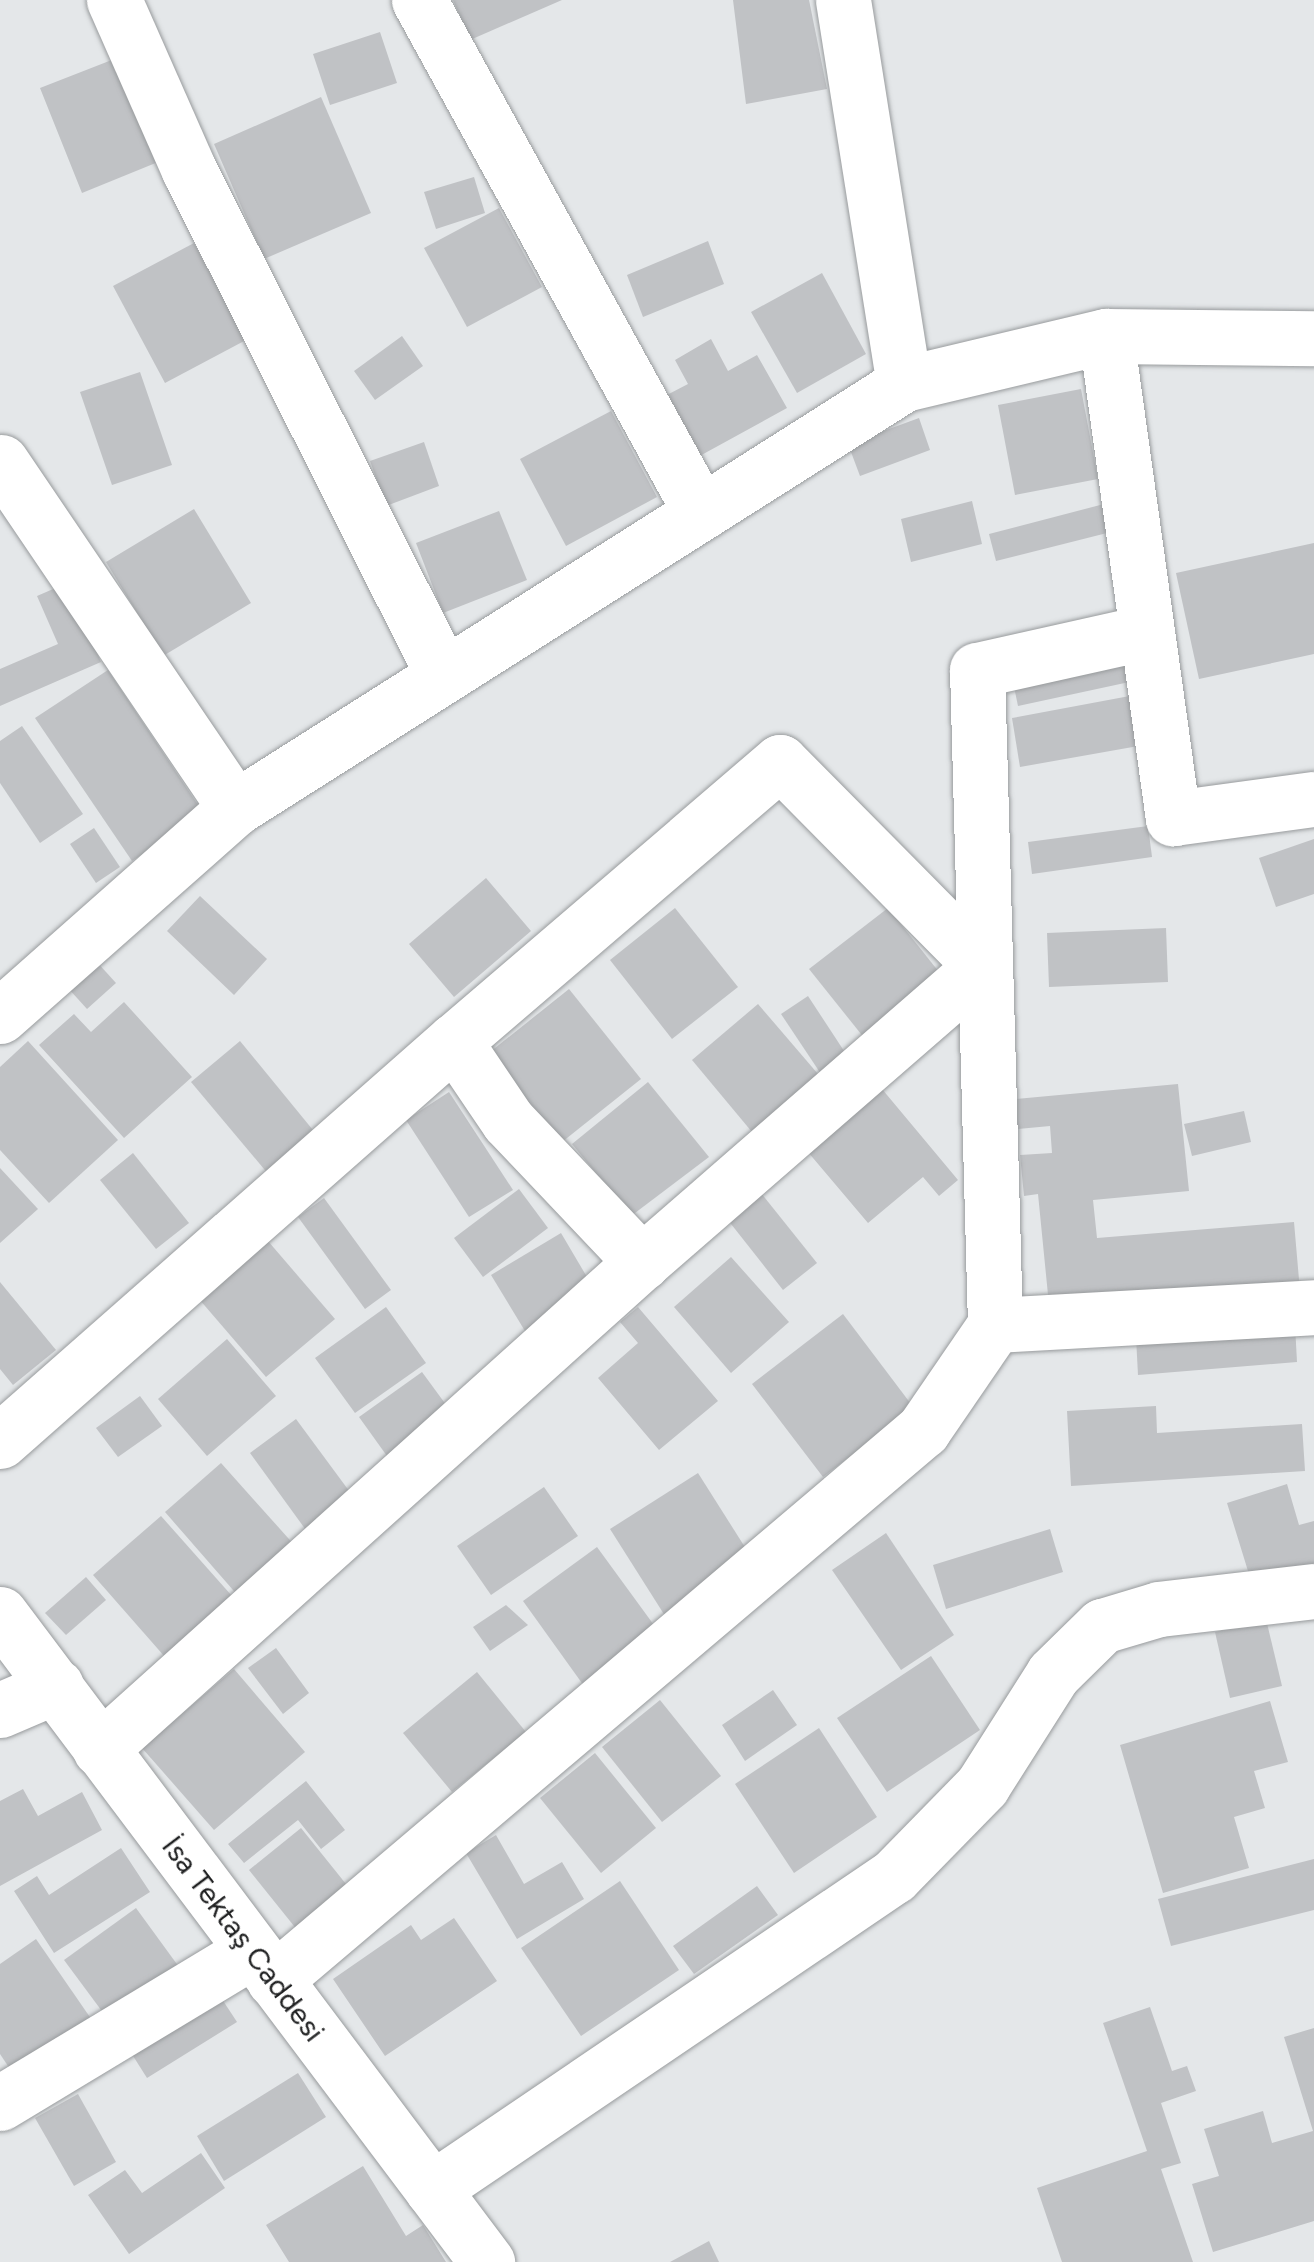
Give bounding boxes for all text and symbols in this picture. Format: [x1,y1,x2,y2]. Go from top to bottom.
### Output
street label: İsa Tektaş Caddesi [154,1829,332,2049]

